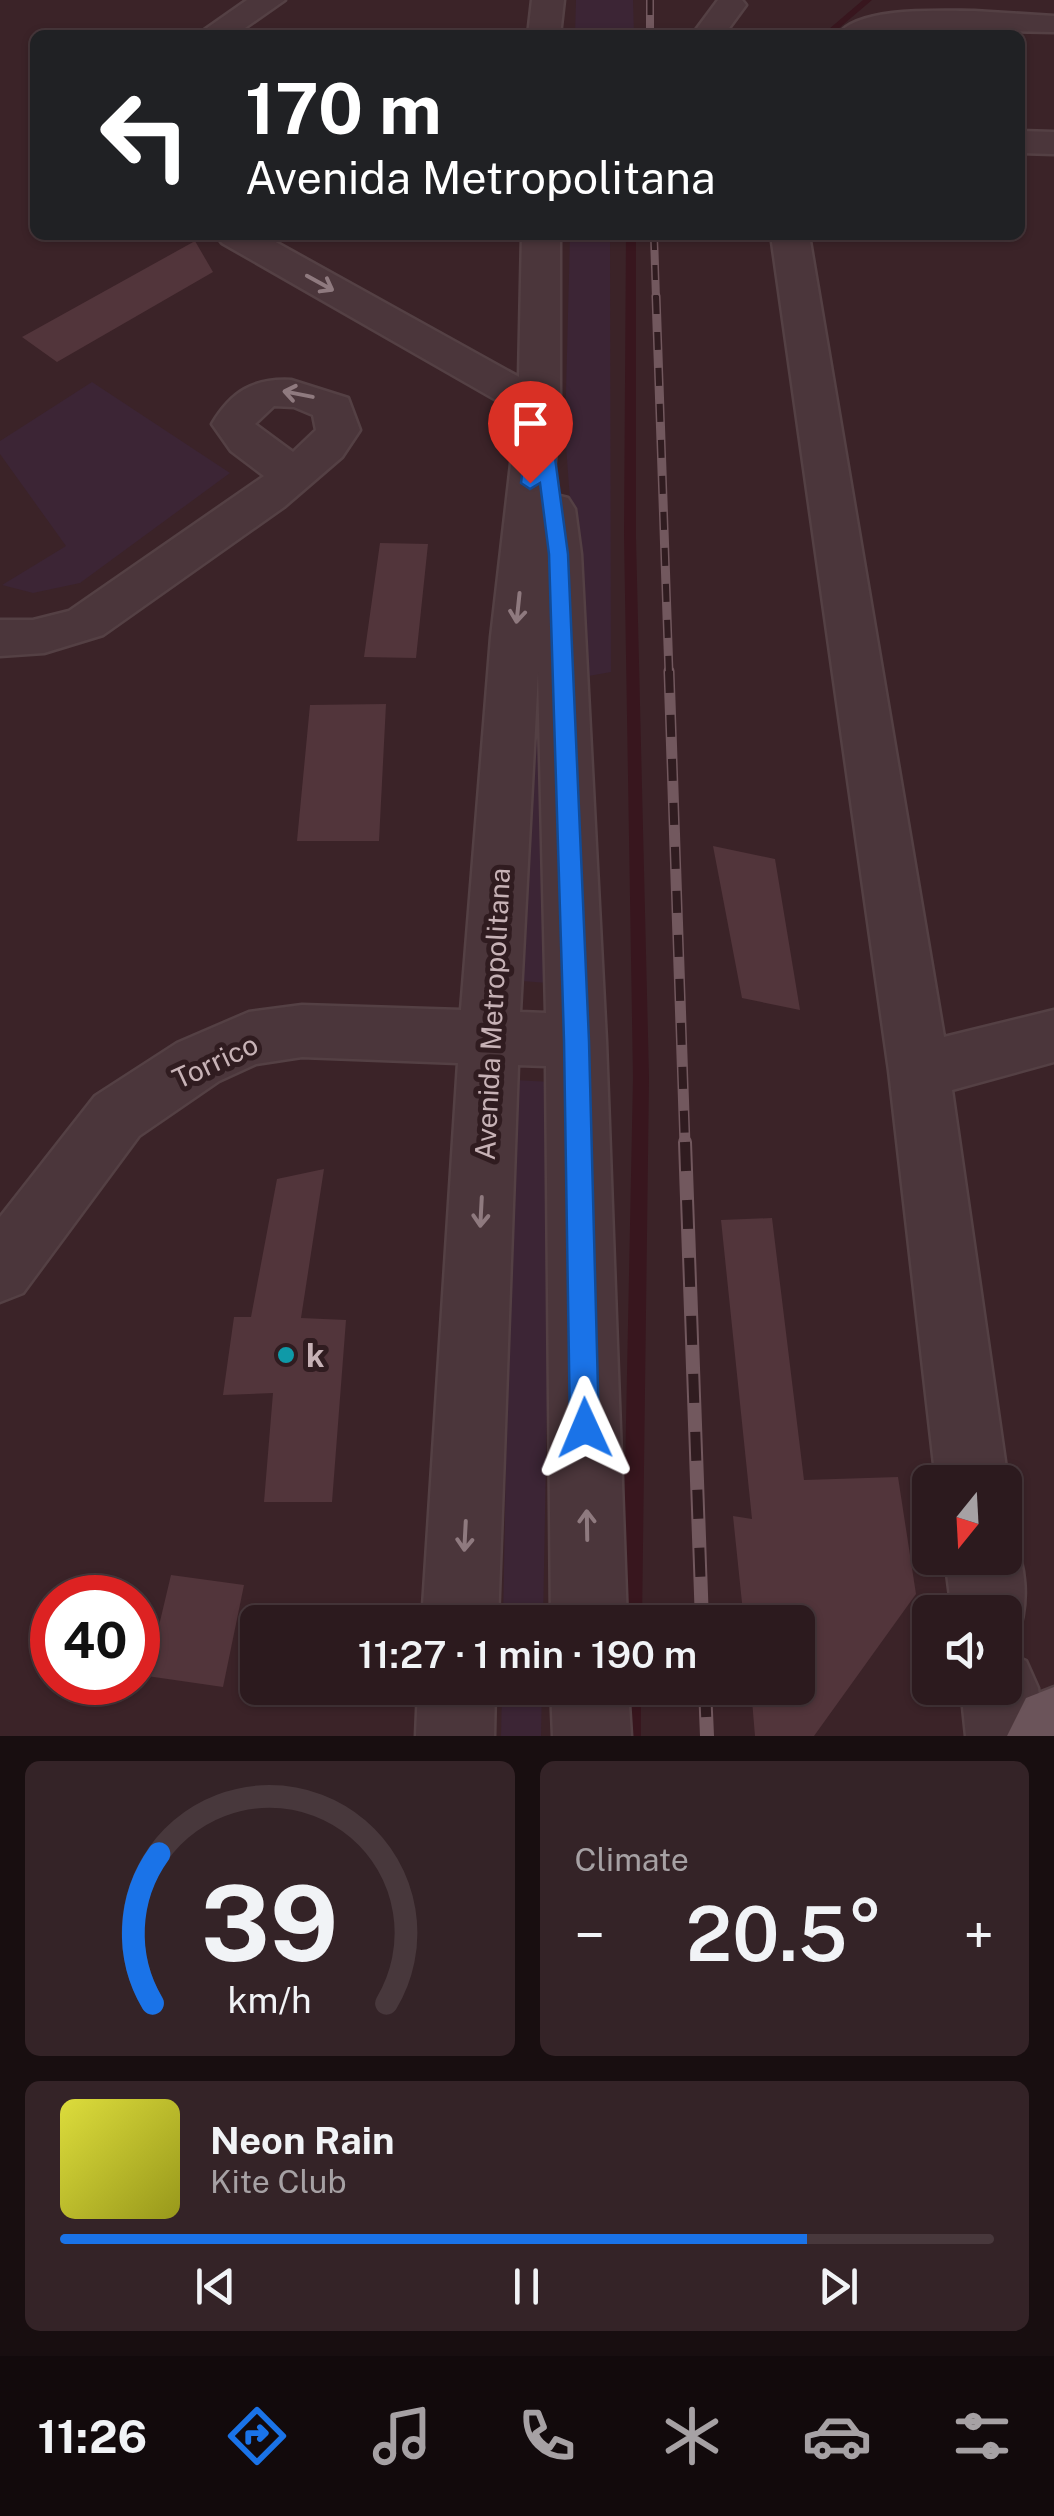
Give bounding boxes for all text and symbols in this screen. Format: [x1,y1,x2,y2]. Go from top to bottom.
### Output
text: 170 m [245,67,442,150]
icon: left [80,70,210,200]
text: Avenida Metropolitana [245,151,716,204]
one-way arrow [306,273,334,293]
pin [488,381,573,484]
one-way arrow [282,384,315,403]
icon: arrive [503,396,558,451]
one-way arrow [508,591,527,623]
street label: Avenida Metropolitana [468,867,516,1161]
street label: Torrico [167,1027,263,1095]
one-way arrow [471,1195,490,1227]
place label: k [306,1337,325,1374]
marker: k [275,1344,297,1366]
position arrow [533,1376,637,1480]
north arrow [912,1465,1022,1575]
map controls [912,1465,1022,1705]
one-way arrow [578,1510,596,1542]
one-way arrow [455,1520,474,1552]
speed limit sign: 40 [30,1575,160,1705]
button: sound [912,1595,1022,1705]
text: 11:27 · 1 min · 190 m [358,1632,697,1677]
text: Climate [575,1841,689,1878]
text: 39 [201,1862,338,1984]
text: 20.5° [686,1890,883,1978]
text: − [575,1903,605,1967]
text: + [964,1903,994,1967]
text: km/h [228,1979,312,2021]
text: Neon Rain [210,2118,394,2163]
text: Kite Club [210,2163,347,2200]
icon: previous [188,2259,243,2314]
icon: pause [499,2259,554,2314]
icon: next [811,2259,866,2314]
icon: directions [222,2401,292,2471]
icon: music [367,2401,437,2471]
icon: phone [512,2401,582,2471]
icon: climate [657,2401,727,2471]
icon: car [802,2401,872,2471]
icon: filters [947,2401,1017,2471]
text: 11:26 [37,2410,147,2463]

